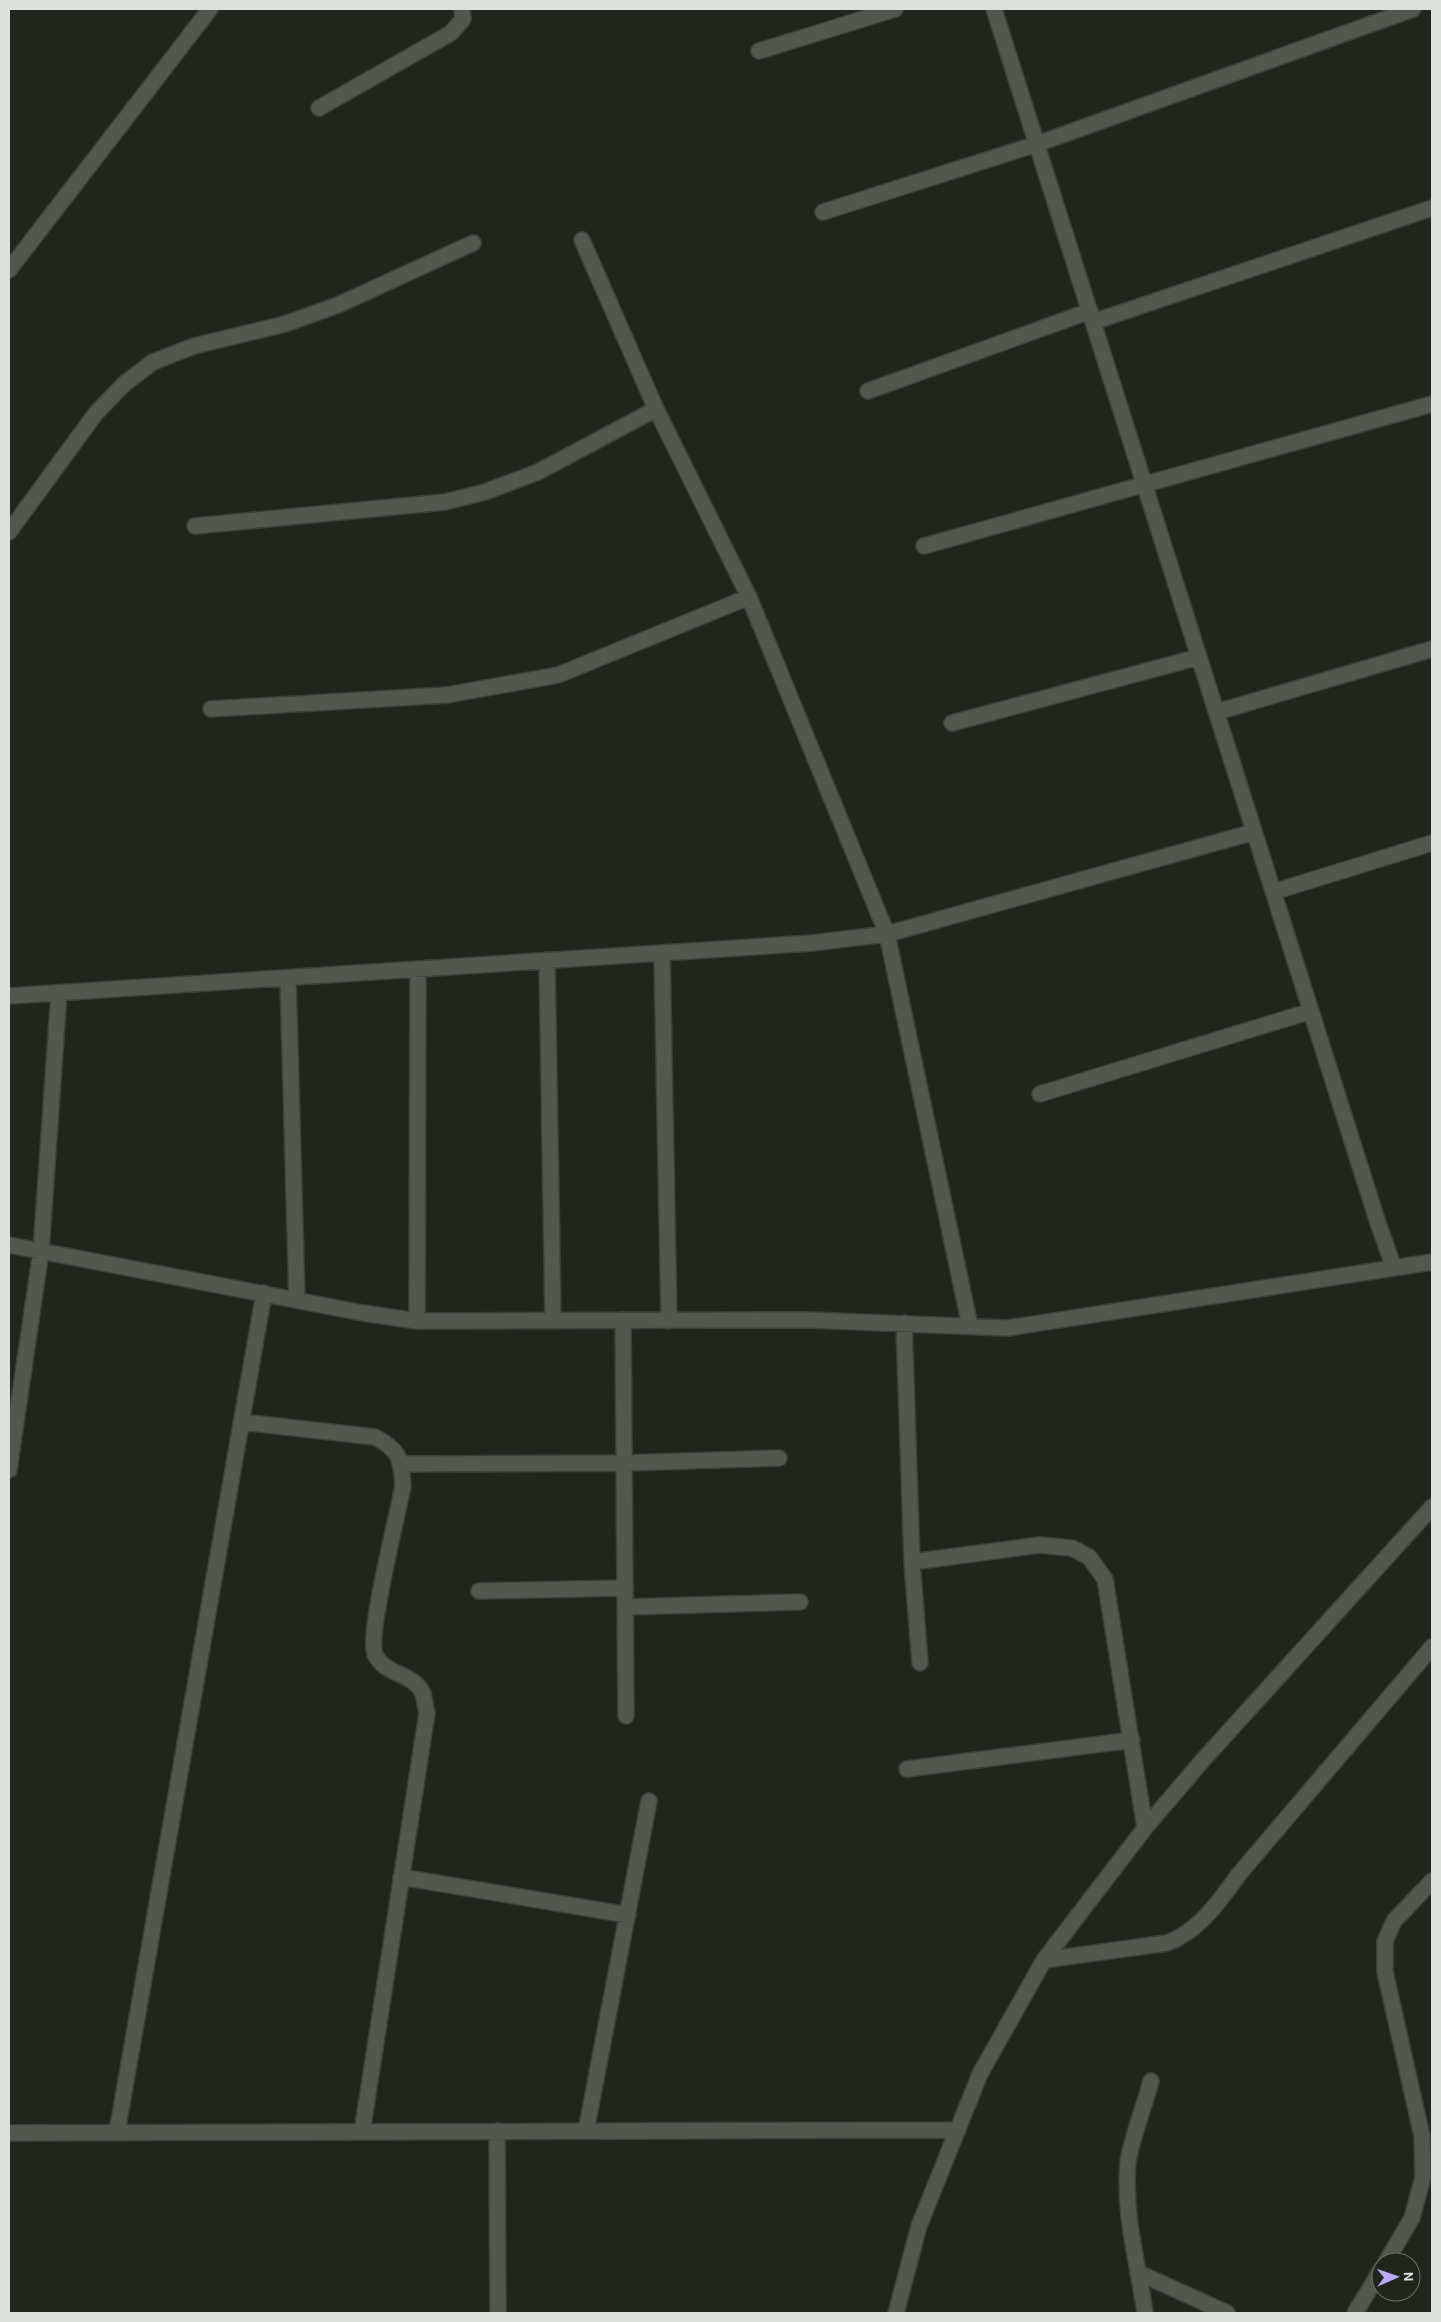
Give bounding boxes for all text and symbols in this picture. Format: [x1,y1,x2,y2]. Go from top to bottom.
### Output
north arrow [1371,2252,1421,2302]
text: N [1400,2271,1417,2282]

